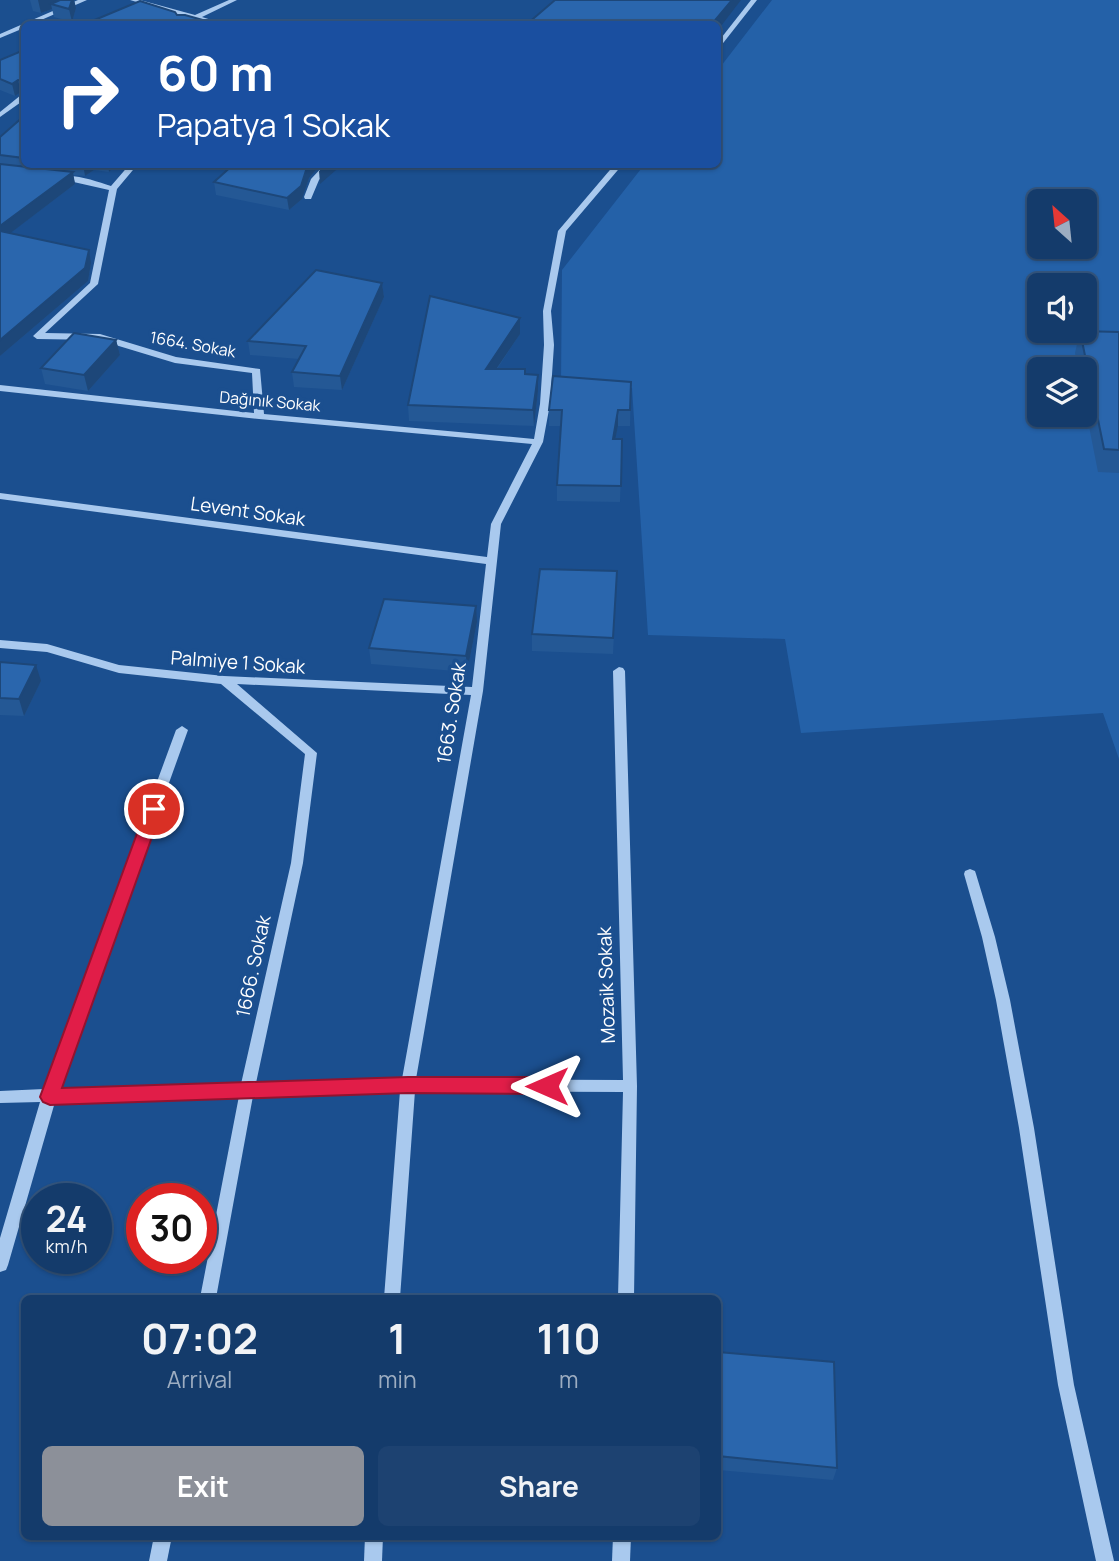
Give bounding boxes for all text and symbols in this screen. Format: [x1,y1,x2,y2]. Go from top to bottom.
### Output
text: 60 m [157,39,274,106]
icon: right [42,49,133,140]
text: Papatya 1 Sokak [157,103,390,147]
north arrow [1027,189,1097,259]
map controls [1027,189,1097,427]
button: sound [1027,273,1097,343]
street label: 1664. Sokak [148,326,239,363]
button: layers [1027,357,1097,427]
street label: Dağınık Sokak [219,386,322,416]
street label: Levent Sokak [189,490,308,532]
street label: Palmiye 1 Sokak [170,644,307,680]
street label: 1663. Sokak [430,660,472,766]
pin [124,779,184,839]
icon: arrive [135,790,173,828]
street label: 1666. Sokak [229,912,277,1019]
street label: Mozaik Sokak [591,926,621,1044]
position arrow [510,1049,584,1123]
speed limit sign: 30 [126,1183,217,1274]
text: 24 [46,1195,87,1243]
text: km/h [46,1234,87,1258]
text: 07:02 [141,1309,258,1367]
text: 1 [388,1309,407,1367]
text: 110 [537,1309,601,1367]
text: Arrival [167,1363,232,1395]
text: min [378,1363,417,1395]
text: m [559,1363,579,1395]
button: Exit [42,1446,364,1526]
button: Share [378,1446,700,1526]

